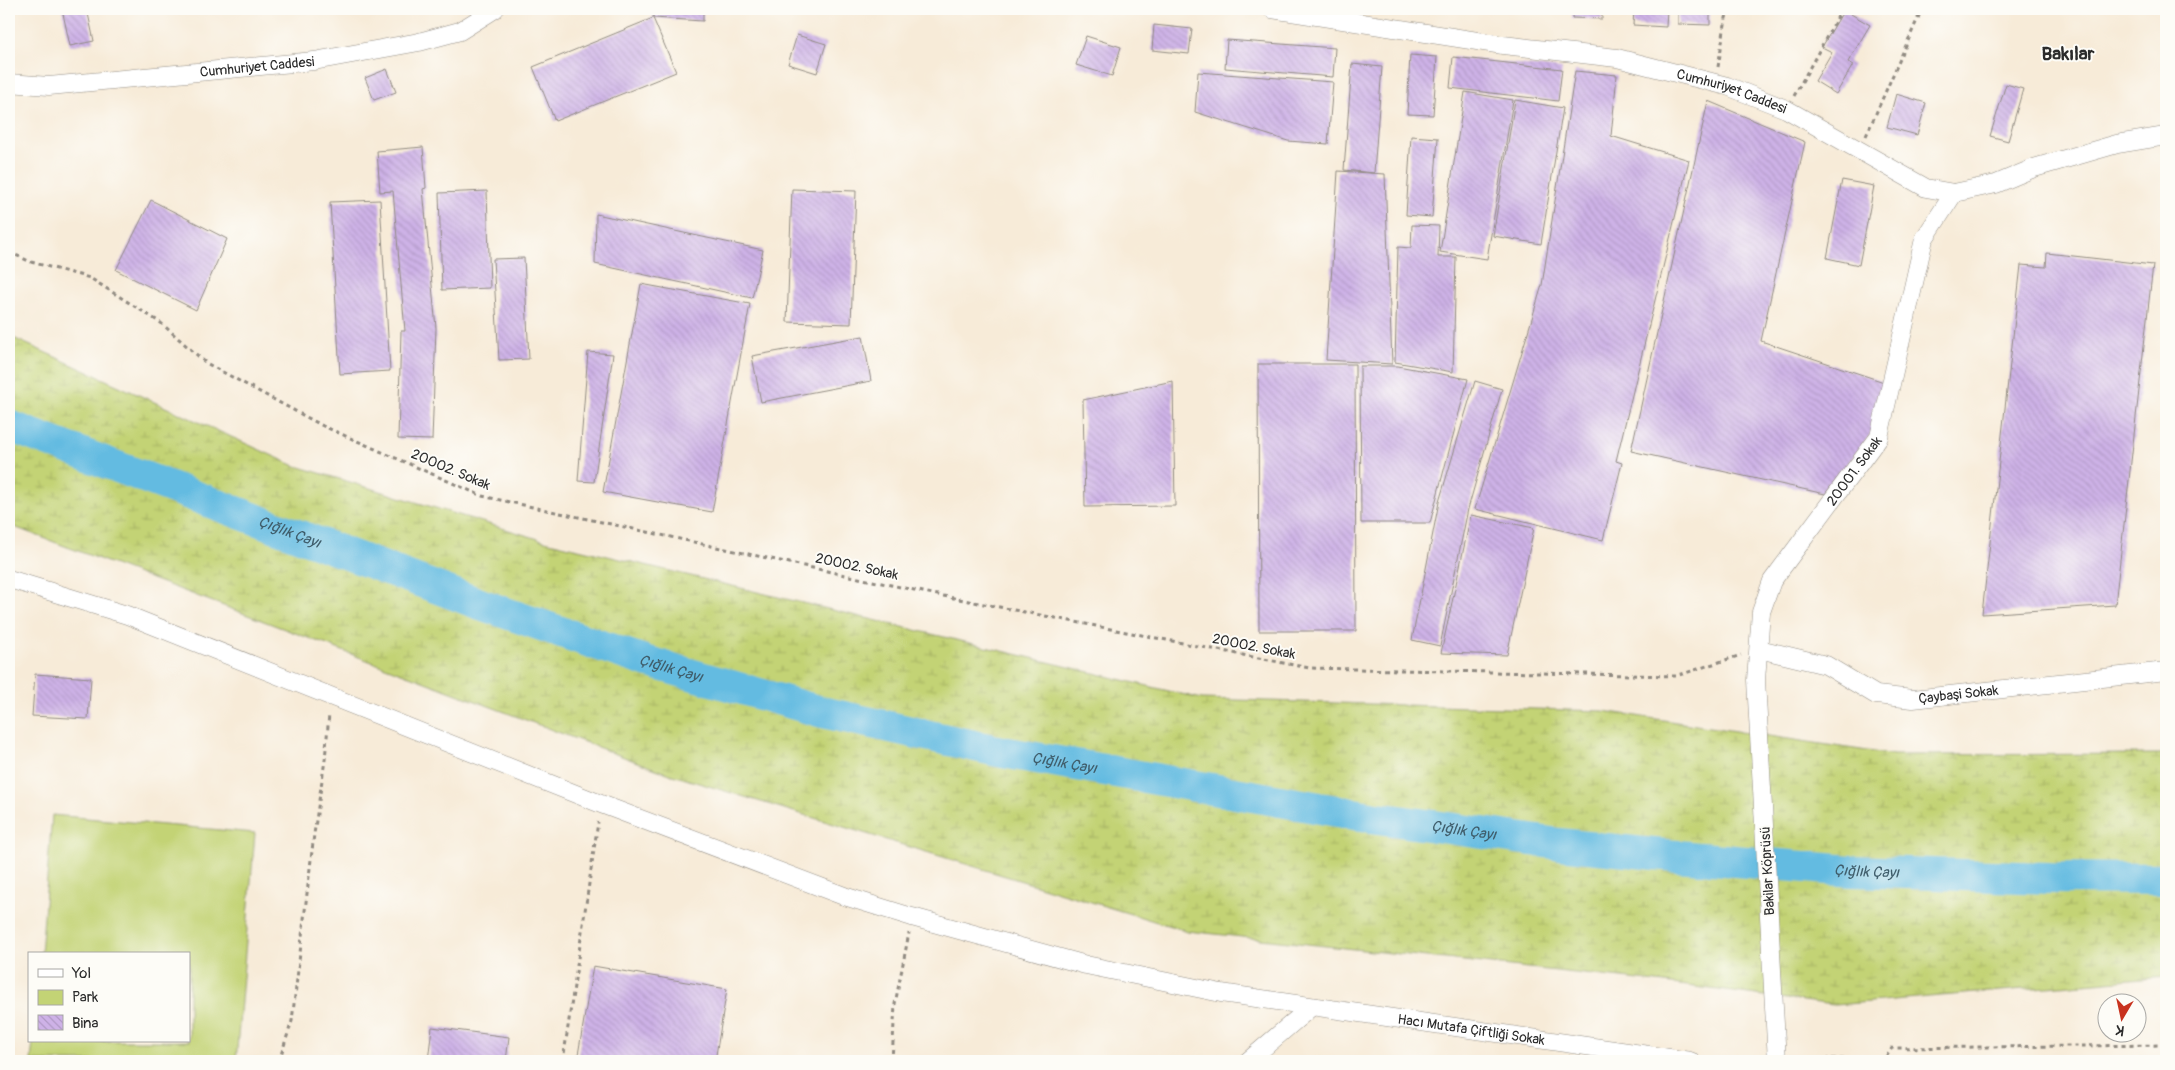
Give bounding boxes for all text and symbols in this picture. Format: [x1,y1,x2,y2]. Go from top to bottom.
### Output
district label: Bakılar [2042,42,2095,66]
street label: Cumhuriyet Caddesi [199,53,316,81]
street label: Cumhuriyet Caddesi [1675,66,1790,118]
street label: 20001. Sokak [1823,433,1886,509]
street label: 20002. Sokak [409,445,493,494]
water label: Çığlık Çayı [256,512,324,553]
street label: 20002. Sokak [814,549,900,584]
street label: 20002. Sokak [1211,630,1297,663]
water label: Çığlık Çayı [636,651,706,687]
street label: Çaybaşi Sokak [1917,682,1999,707]
water label: Çığlık Çayı [1030,748,1099,779]
water label: Çığlık Çayı [1430,817,1498,845]
street label: Bakilar Köprüsü [1757,826,1778,916]
water label: Çığlık Çayı [1833,861,1900,883]
legend [28,952,190,1042]
text: Yol [71,964,91,983]
text: Park [72,988,99,1007]
north arrow [2098,992,2148,1042]
street label: Hacı Mutafa Çiftliği Sokak [1397,1011,1546,1049]
text: Bina [72,1014,99,1033]
text: K [2114,1021,2126,1039]

